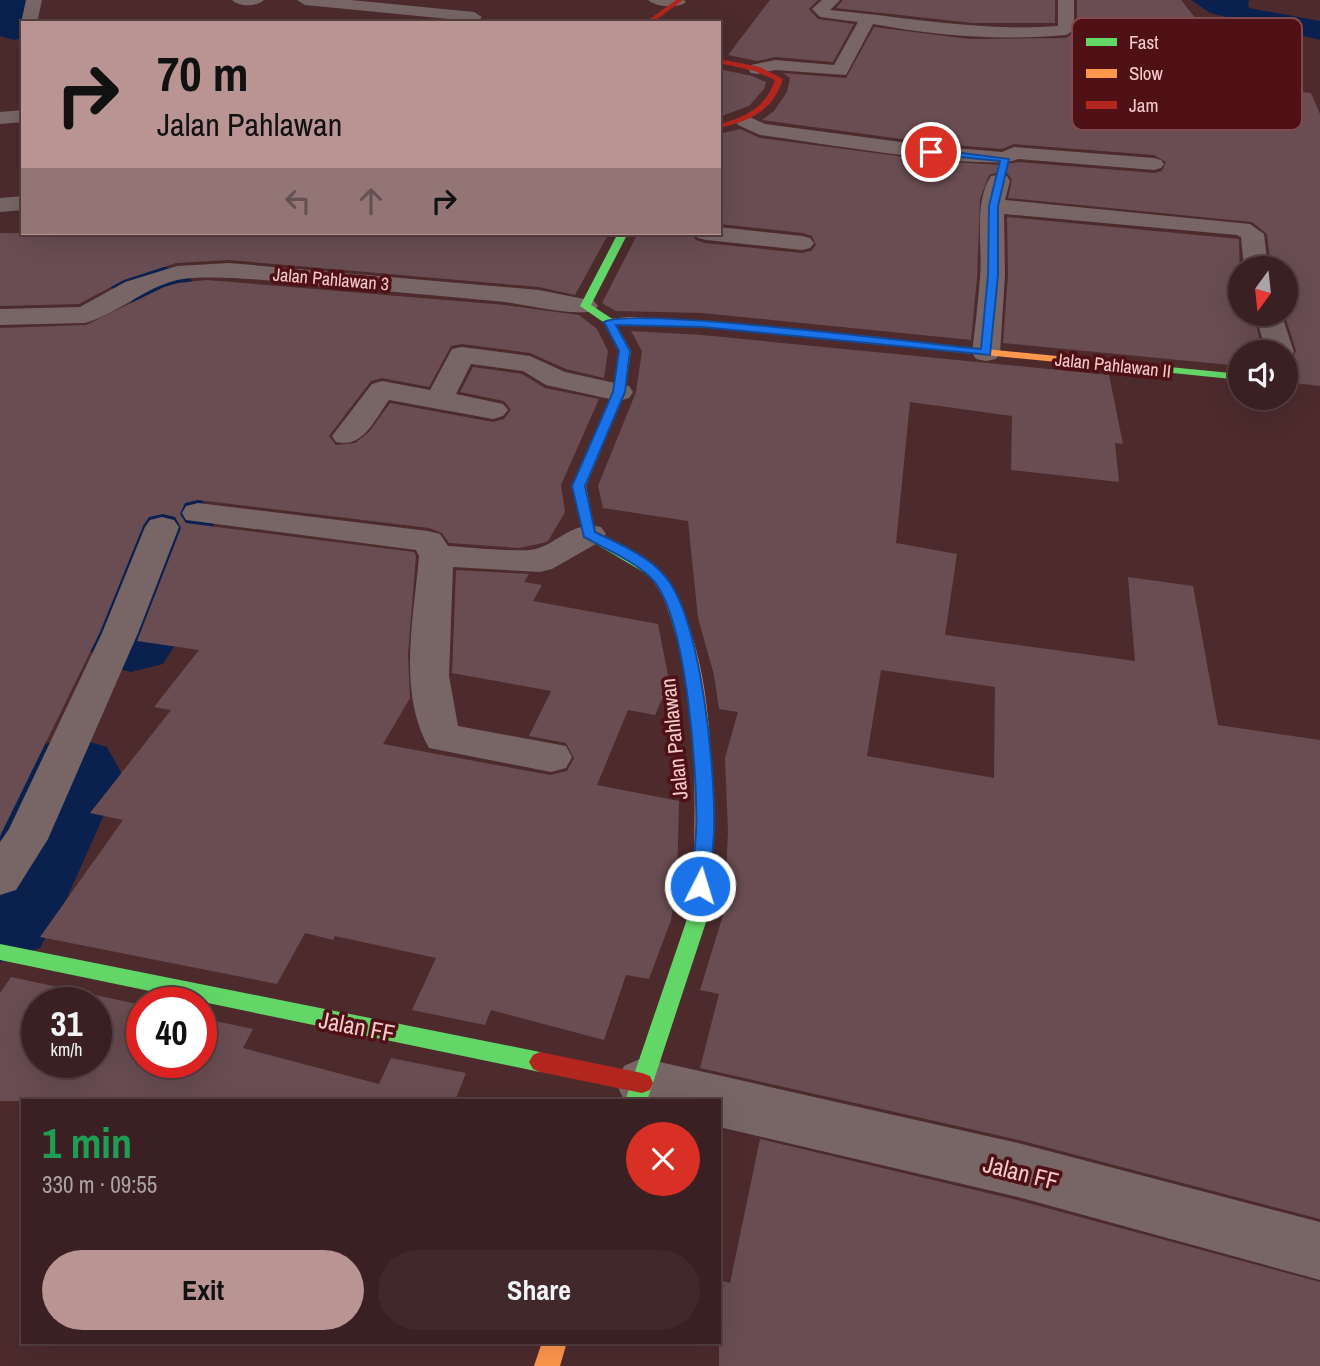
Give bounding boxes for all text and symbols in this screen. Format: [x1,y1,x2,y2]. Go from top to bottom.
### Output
legend [1072,18,1302,130]
text: Fast [1129,29,1159,55]
text: 70 m [157,40,249,106]
icon: right [42,49,133,140]
text: Slow [1129,60,1164,86]
text: Jam [1129,92,1158,118]
text: Jalan Pahlawan [157,103,342,146]
pin [901,122,961,182]
icon: arrive [912,133,950,171]
icon: left [279,182,317,220]
icon: ahead [352,182,390,220]
icon: right [425,182,463,220]
north arrow [1228,256,1298,326]
map controls [1228,256,1298,410]
street label: Jalan Pahlawan 3 [272,261,390,297]
button: sound [1228,340,1298,410]
street label: Jalan Pahlawan II [1054,346,1172,384]
street label: Jalan Pahlawan [653,677,695,801]
position arrow [663,849,737,923]
speed limit sign: 40 [126,987,217,1078]
text: 31 [51,1000,82,1047]
street label: Jalan FF [316,1003,398,1049]
text: km/h [51,1037,83,1062]
text: 1 min [42,1115,132,1171]
button: close [626,1122,700,1196]
street label: Jalan FF [980,1147,1062,1197]
text: 330 m · 09:55 [42,1169,157,1200]
button: Exit [42,1250,364,1330]
button: Share [378,1250,700,1330]

